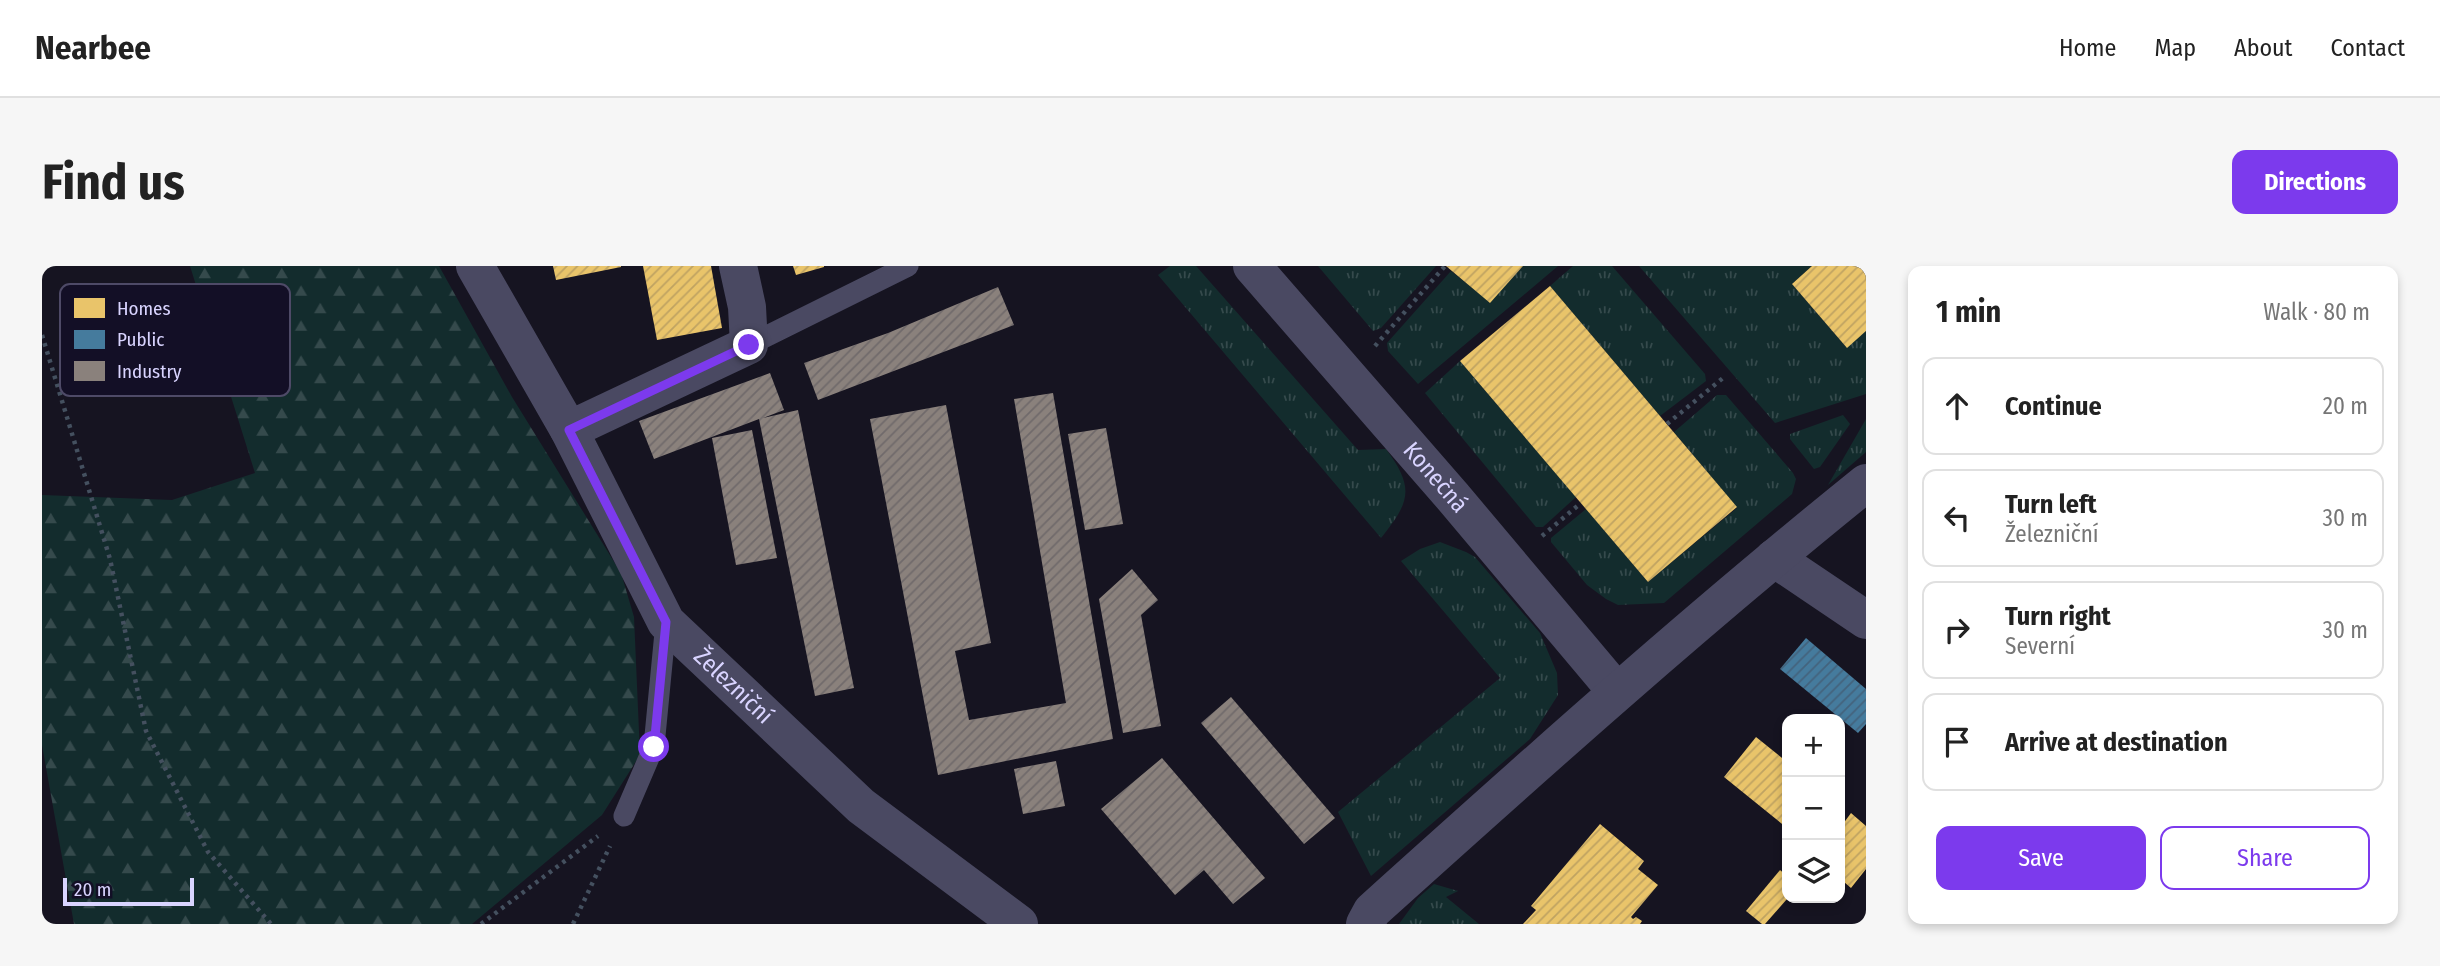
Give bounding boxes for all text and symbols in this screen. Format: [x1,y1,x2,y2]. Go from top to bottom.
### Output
text: Nearbee [35,28,151,68]
text: Home [2059,34,2116,62]
text: Map [2154,34,2196,62]
text: About [2234,34,2292,62]
text: Contact [2330,34,2405,62]
button: Directions [2232,150,2398,214]
text: Find us [42,153,185,212]
legend [60,284,290,396]
text: 1 min [1936,294,2001,330]
text: Homes [117,297,171,320]
text: Walk · 80 m [2263,298,2370,326]
text: Public [117,328,164,351]
route end [733,329,764,360]
text: Industry [117,360,182,383]
icon: ahead [1938,387,1976,425]
text: Continue [2005,391,2102,422]
text: 20 m [2323,392,2368,420]
street label: Konečná [1398,436,1474,518]
text: Turn left [2005,489,2097,520]
icon: left [1938,499,1976,537]
text: 30 m [2323,504,2368,532]
text: Železniční [2005,520,2099,548]
text: Turn right [2005,601,2111,632]
icon: right [1938,611,1976,649]
text: 30 m [2323,616,2368,644]
text: Severní [2005,632,2075,660]
street label: Železniční [688,642,779,729]
map controls [1782,714,1845,903]
button: + [1782,714,1845,777]
icon: arrive [1938,723,1976,761]
text: Arrive at destination [2005,727,2228,758]
route start [638,731,669,762]
button: − [1782,777,1845,840]
button: Save [1936,826,2146,890]
button: Share [2160,826,2370,890]
button: layers [1782,840,1845,903]
scale bar [63,875,194,907]
text: 20 m [74,878,111,901]

